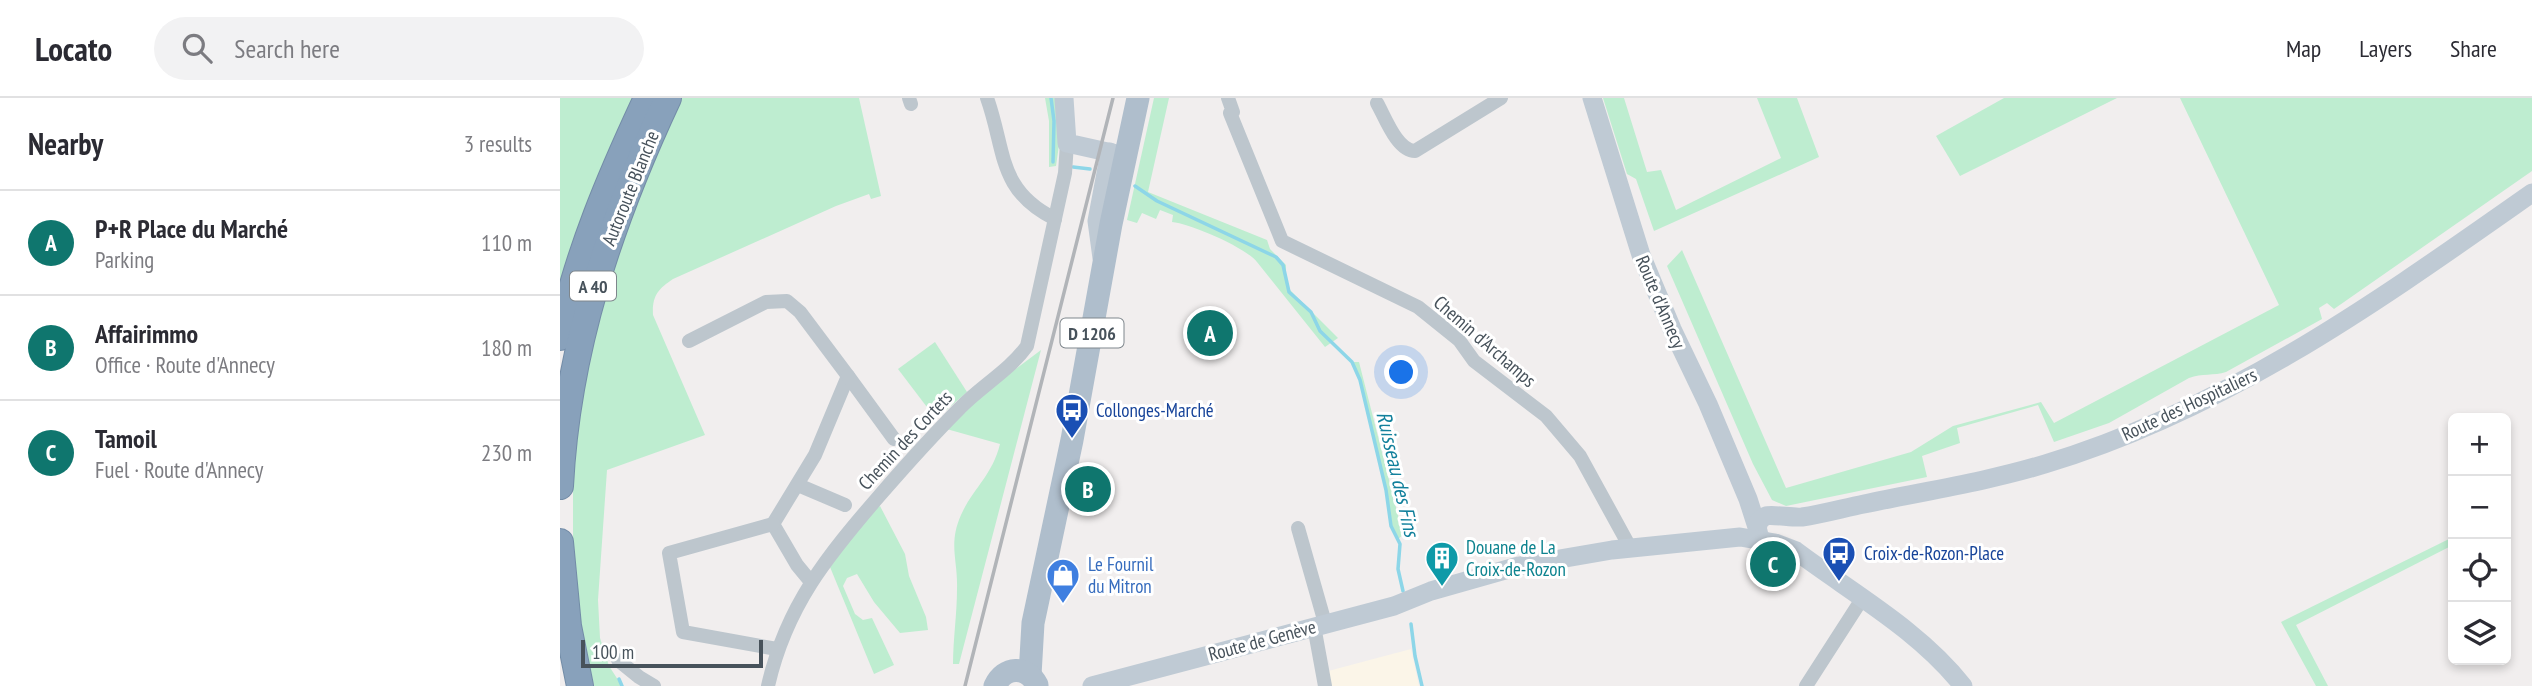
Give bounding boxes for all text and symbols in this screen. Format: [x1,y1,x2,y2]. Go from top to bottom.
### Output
search box [154,17,644,80]
text: Locato [35,27,112,70]
icon: search [178,29,216,67]
text: Search here [234,32,340,65]
text: Map [2286,33,2321,64]
text: Layers [2359,33,2412,64]
text: Share [2450,33,2497,64]
text: Nearby [28,124,103,163]
street label: Autoroute Blanche [596,127,664,249]
text: 3 results [464,129,532,158]
text: P+R Place du Marché [95,212,288,245]
text: A [45,228,57,257]
text: 110 m [481,228,532,257]
text: Parking [95,245,154,274]
street label: Route d'Annecy [1631,252,1692,353]
road number: A 40 [570,272,616,300]
street label: Chemin d'Archamps [1429,290,1541,392]
pin: A [1187,307,1233,359]
text: Affairimmo [95,317,198,350]
road number: D 1206 [1060,318,1124,347]
text: B [45,333,57,362]
text: 180 m [481,333,532,362]
text: Office · Route d'Annecy [95,350,275,379]
your location [1384,355,1418,389]
street label: Route des Hospitaliers [2118,362,2260,446]
street label: Chemin des Cortets [853,385,957,495]
bus stop icon: Collonges-Marché [1053,391,1091,440]
place label: Collonges-Marché [1096,398,1214,422]
water label: Ruisseau des Fins [1371,409,1426,541]
map controls [2448,413,2511,665]
button: + [2448,413,2511,476]
text: Tamoil [95,422,157,455]
text: C [46,438,56,467]
text: 230 m [481,438,532,467]
text: Fuel · Route d'Annecy [95,455,263,484]
pin: B [1065,463,1111,515]
button: − [2448,476,2511,539]
bus stop icon: Croix-de-Rozon-Place [1820,534,1858,583]
place label: Douane de La Croix-de-Rozon [1466,535,1566,581]
pin: C [1750,538,1796,590]
building icon: Douane de La Croix-de-Rozon [1423,539,1461,588]
button: locate [2448,539,2511,602]
place label: Croix-de-Rozon-Place [1864,541,2004,565]
place label: Le Fournil du Mitron [1088,552,1154,598]
shop icon: Le Fournil du Mitron [1044,556,1082,605]
button: layers [2448,602,2511,665]
street label: Route de Genève [1206,614,1318,666]
scale bar [581,637,763,669]
text: 100 m [592,640,634,664]

